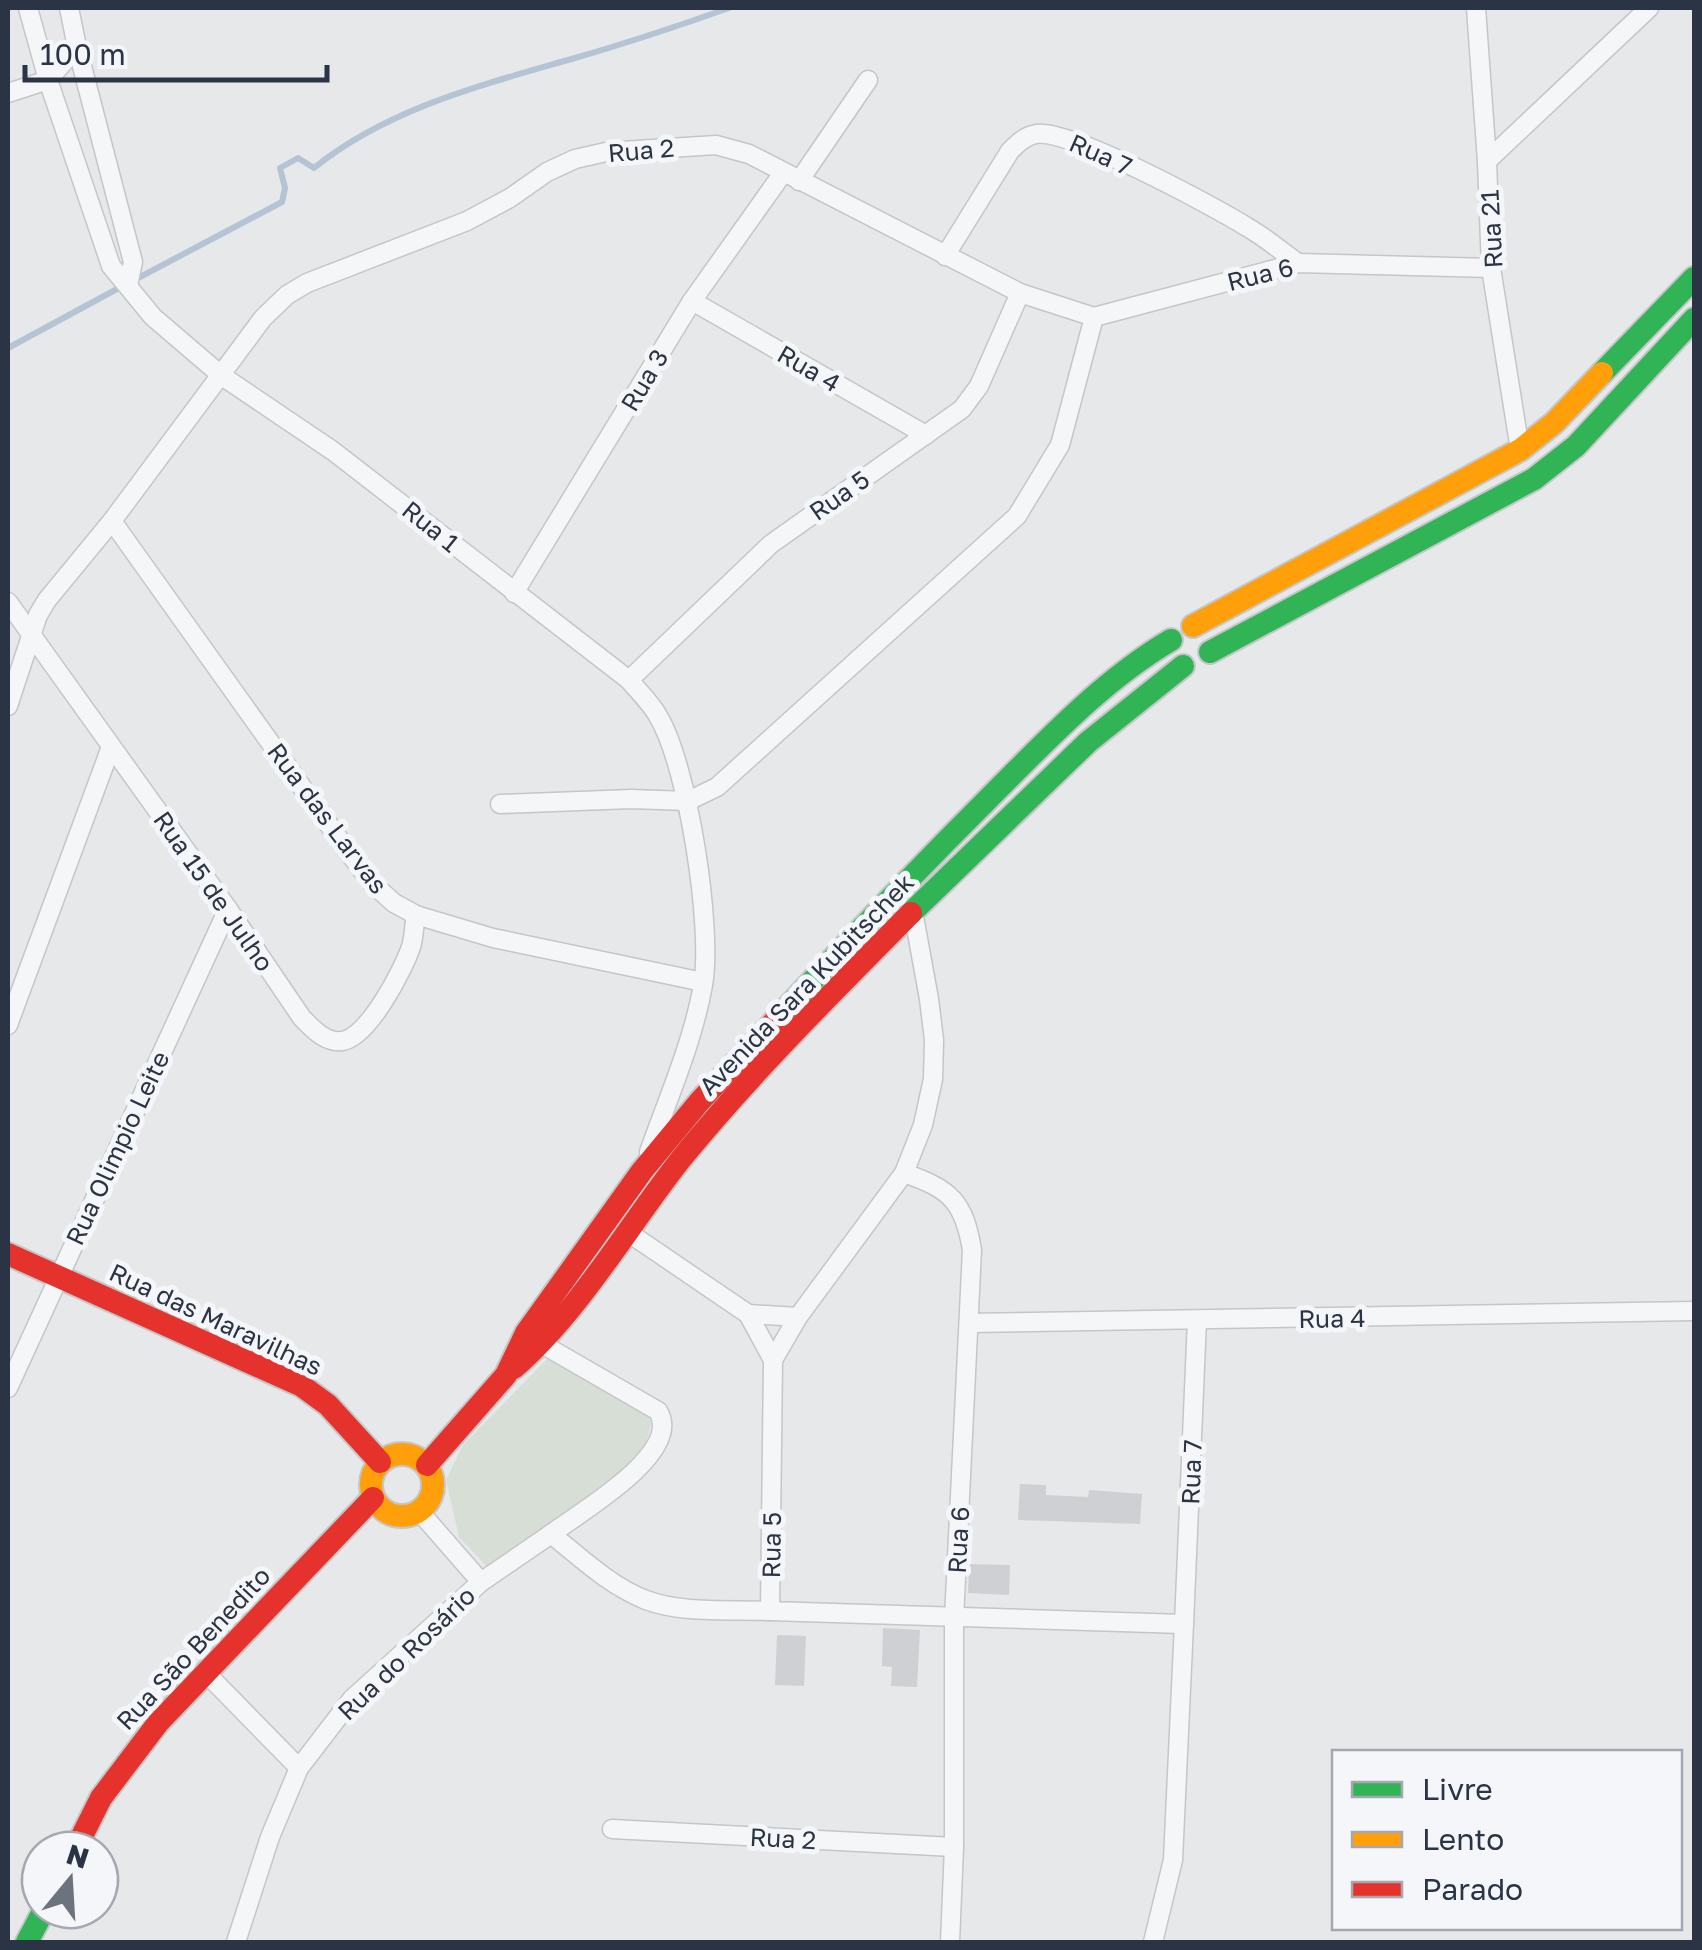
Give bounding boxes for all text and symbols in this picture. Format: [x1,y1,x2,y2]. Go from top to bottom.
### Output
scale bar [25,20,328,82]
text: 100 m [40,36,126,72]
street label: Rua 7 [1065,127,1137,181]
street label: Rua 2 [607,132,675,168]
street label: Rua 21 [1473,189,1509,269]
street label: Rua 6 [1224,251,1296,297]
street label: Rua 4 [772,338,846,398]
street label: Rua 3 [614,343,674,417]
street label: Rua 5 [803,463,875,527]
street label: Rua 1 [396,494,466,558]
street label: Rua das Larvas [261,736,395,900]
street label: Rua 15 de Julho [147,805,281,977]
street label: Avenida Sara Kubitschek [692,867,920,1101]
street label: Rua Olimpio Leite [59,1046,175,1250]
street label: Rua das Maravilhas [105,1256,327,1382]
street label: Rua 4 [1298,1302,1366,1334]
street label: Rua 7 [1174,1439,1208,1505]
street label: Rua 6 [941,1506,975,1574]
street label: Rua 5 [755,1511,787,1579]
street label: Rua São Benedito [110,1560,276,1736]
street label: Rua do Rosário [331,1580,481,1726]
legend [1332,1750,1682,1930]
text: Livre [1422,1771,1493,1807]
street label: Rua 2 [749,1821,817,1855]
text: Lento [1422,1821,1504,1857]
north arrow [20,1830,120,1930]
text: N [63,1837,93,1875]
text: Parado [1422,1871,1523,1907]

